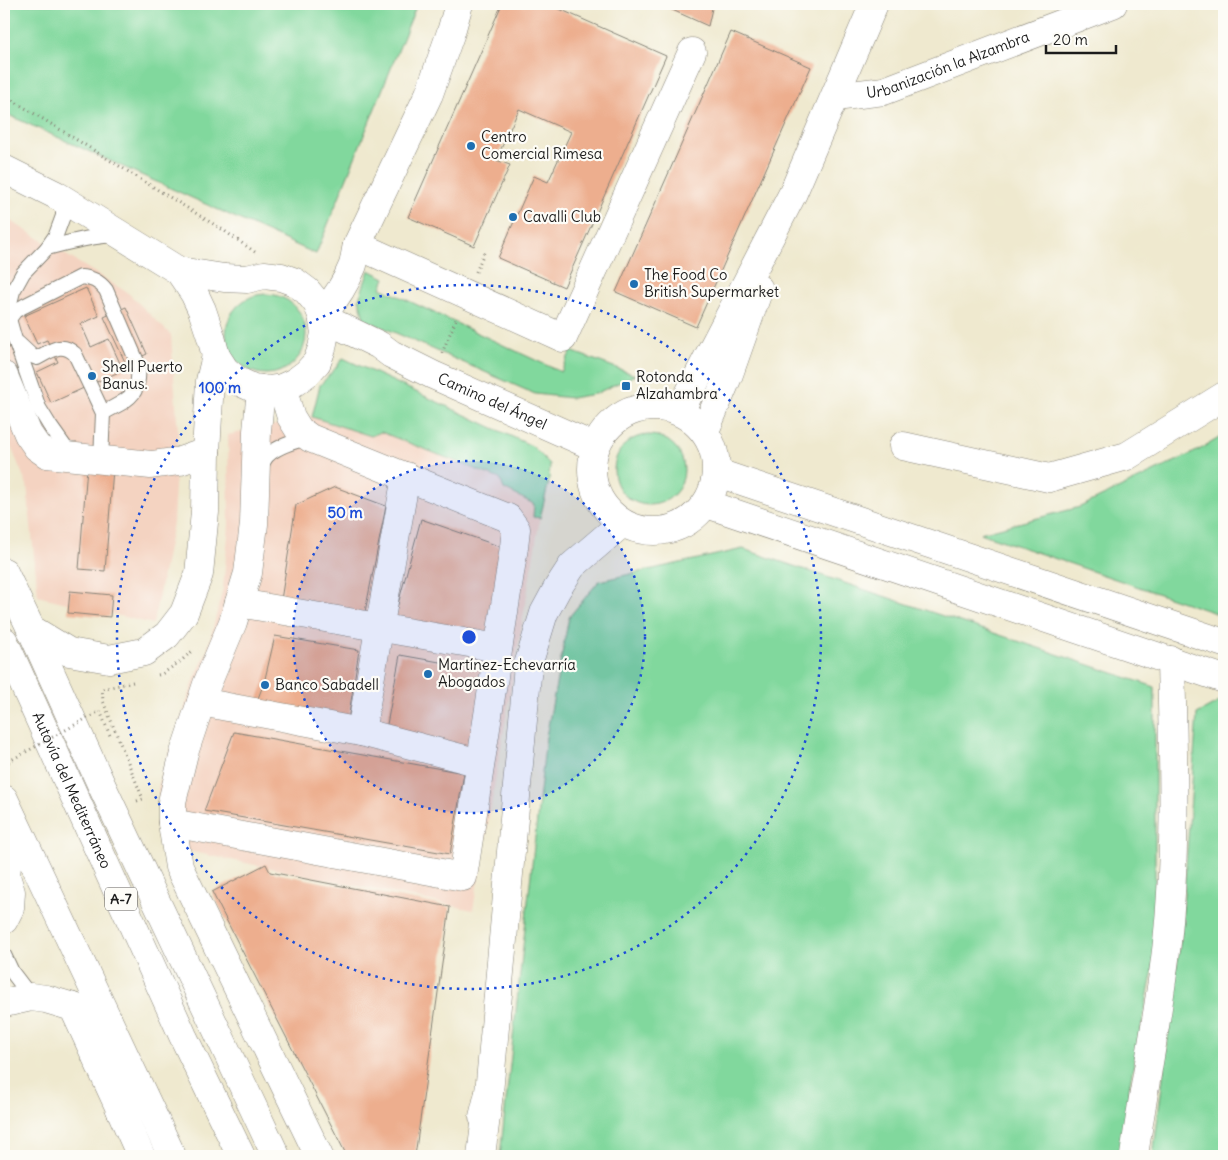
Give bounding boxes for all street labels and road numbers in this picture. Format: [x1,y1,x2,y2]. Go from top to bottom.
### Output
street label: Urbanización la Alzambra [865,26,1032,102]
street label: Camino del Ángel [435,368,550,433]
street label: Autovía del Mediterráneo [28,709,116,871]
road number: A-7 [105,888,137,911]

